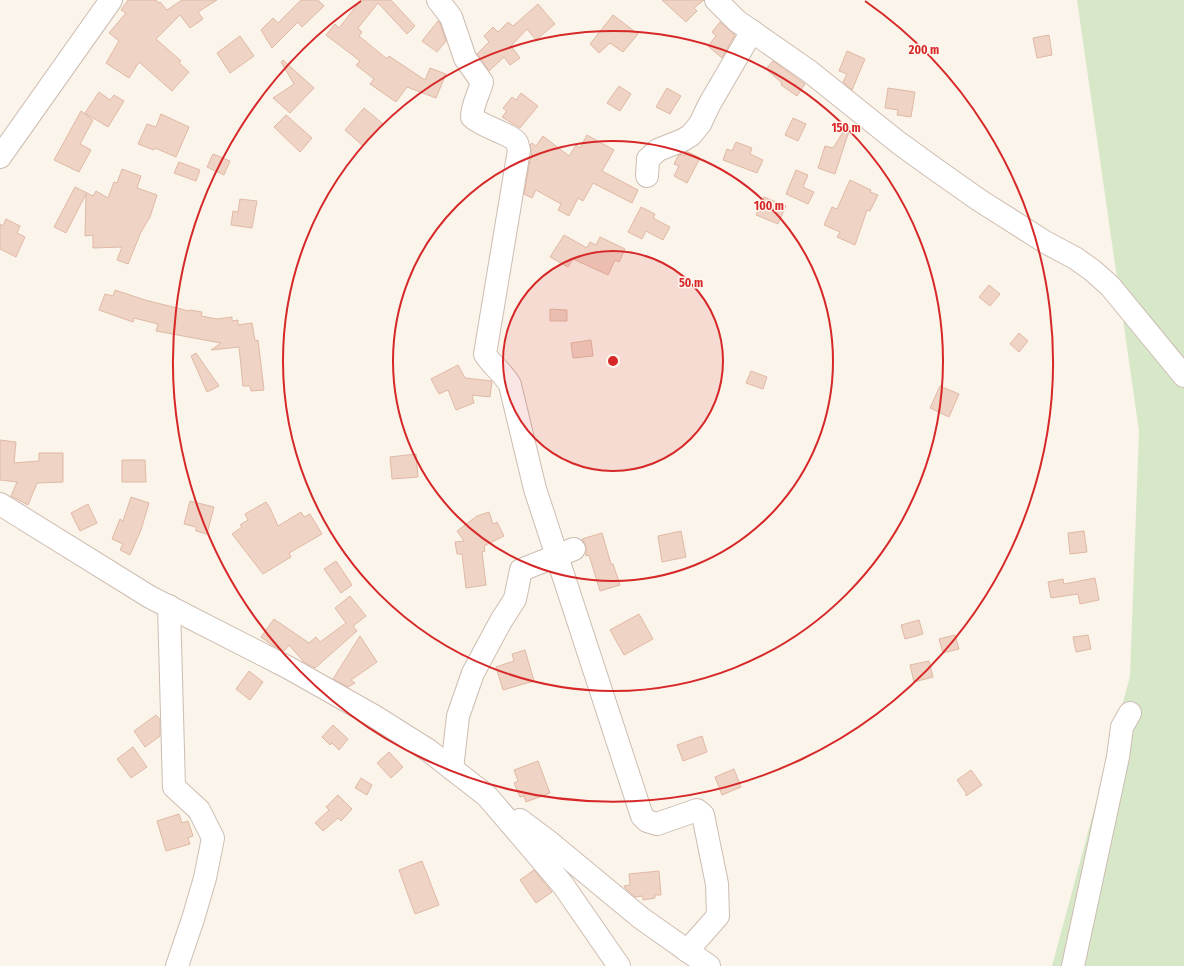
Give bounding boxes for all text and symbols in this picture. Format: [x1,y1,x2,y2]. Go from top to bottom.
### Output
text: 200 m [908,43,939,57]
text: 150 m [831,121,861,135]
text: 100 m [754,199,784,213]
text: 50 m [679,276,703,290]
centre of rings [606,354,620,368]

